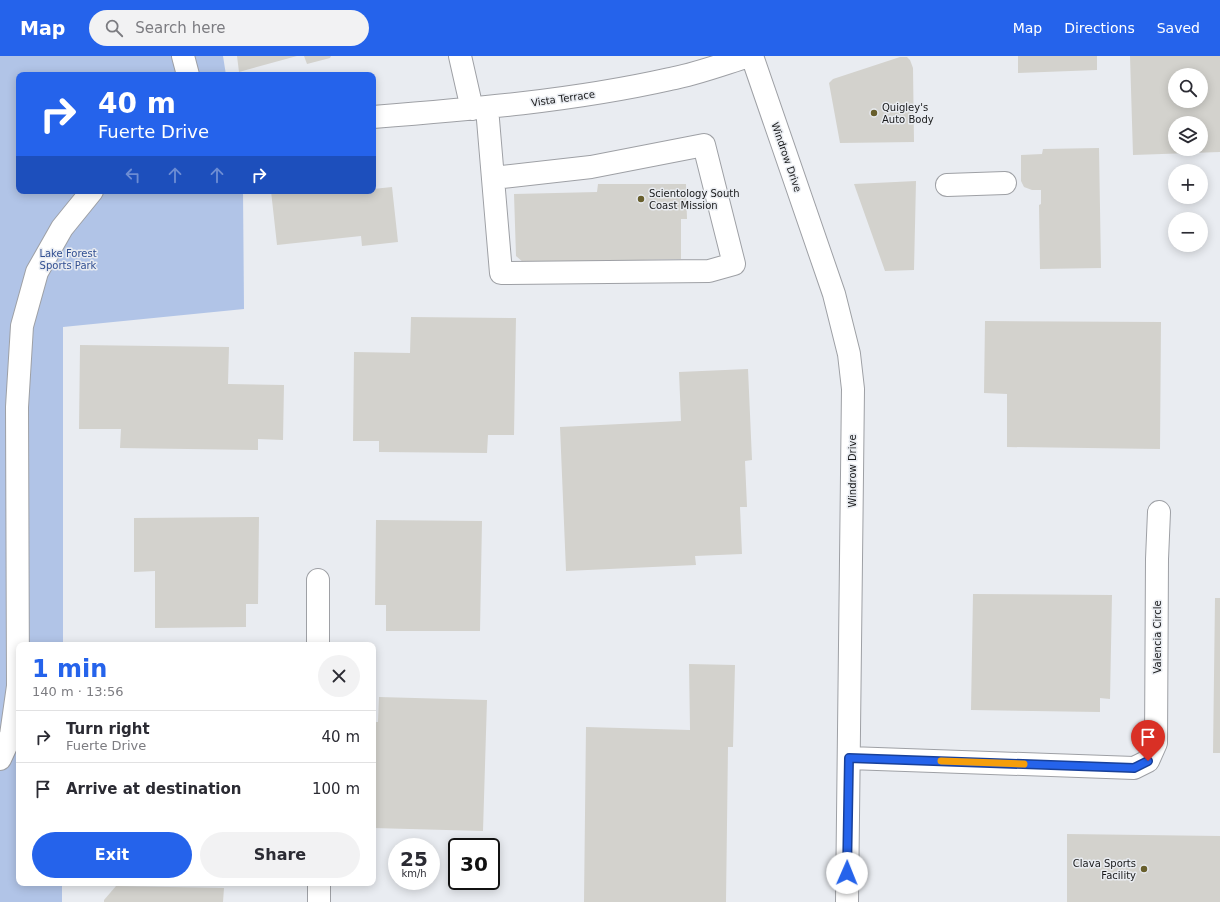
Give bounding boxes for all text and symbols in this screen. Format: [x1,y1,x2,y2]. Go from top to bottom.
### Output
search box [89,10,369,46]
text: Map [20,17,65,39]
icon: search [103,17,125,39]
text: Search here [135,19,225,37]
text: Map [1013,20,1042,36]
text: Directions [1064,20,1135,36]
text: Saved [1157,20,1200,36]
map controls [1168,68,1208,252]
button: search [1168,68,1208,108]
text: 40 m [98,87,176,120]
icon: right [32,88,84,140]
street label: Vista Terrace [530,89,596,108]
place label: Quigley's Auto Body [882,102,934,125]
marker: Quigley's Auto Body [869,108,879,118]
button: layers [1168,116,1208,156]
text: Fuerte Drive [98,121,209,142]
street label: Windrow Drive [769,121,804,194]
icon: left [122,164,144,186]
icon: ahead [164,164,186,186]
icon: ahead [206,164,228,186]
icon: right [248,164,270,186]
button: + [1168,164,1208,204]
place label: Scientology South Coast Mission [649,188,740,211]
marker: Scientology South Coast Mission [636,194,646,204]
button: − [1168,212,1208,252]
park label: Lake Forest Sports Park [39,248,97,271]
street label: Windrow Drive [847,434,858,508]
street label: Valencia Circle [1152,600,1163,674]
text: 1 min [32,655,107,683]
button: close [318,655,360,697]
text: 140 m · 13:56 [32,684,123,699]
text: Turn right [66,720,150,738]
pin [1131,720,1165,761]
icon: right [32,726,54,748]
icon: arrive [1137,726,1159,748]
text: 40 m [322,728,360,746]
text: Fuerte Drive [66,738,146,753]
icon: arrive [32,778,54,800]
text: Arrive at destination [66,780,241,798]
text: 100 m [312,780,360,798]
button: Exit [32,832,192,878]
button: Share [200,832,360,878]
speed limit sign: 30 [448,838,500,890]
text: 25 [400,847,428,871]
position arrow [826,852,868,894]
place label: Clava Sports Facility [1073,858,1136,881]
marker: Clava Sports Facility [1139,864,1149,874]
text: km/h [401,868,427,879]

